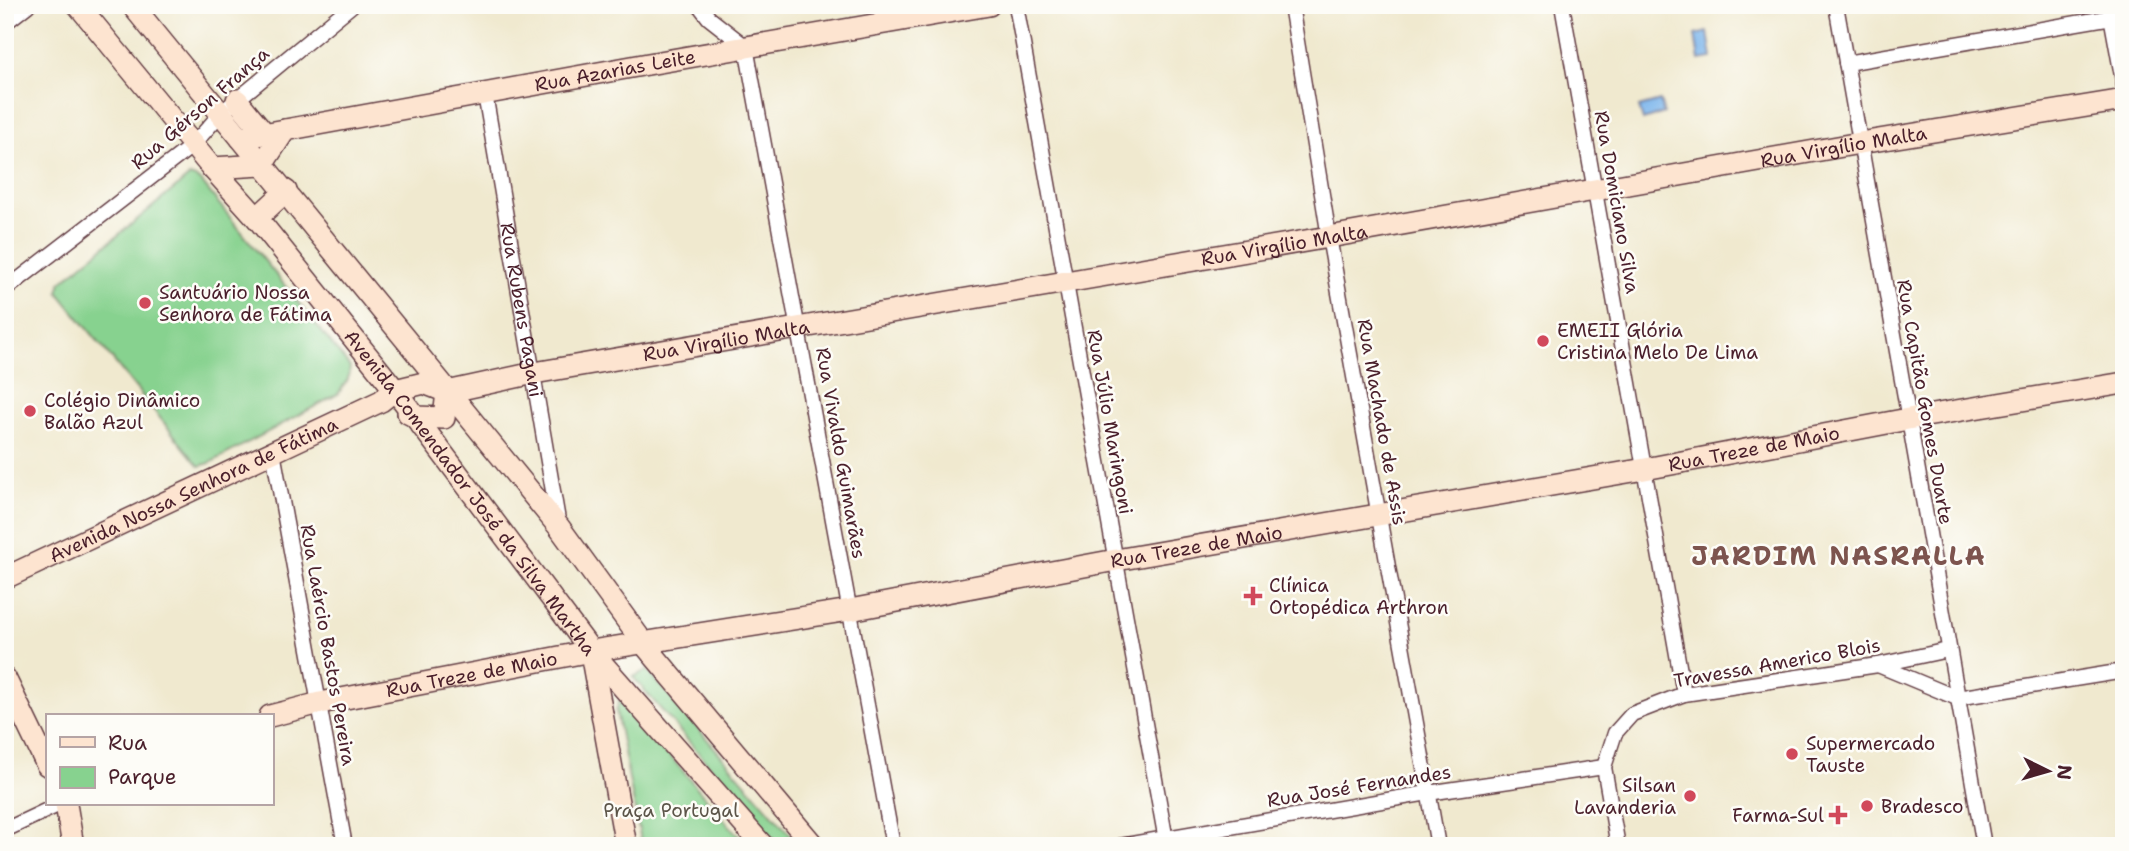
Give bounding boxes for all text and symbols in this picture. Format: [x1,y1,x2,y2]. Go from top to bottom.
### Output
street label: Rua Gérson França [126,41,274,175]
street label: Rua Azarias Leite [533,44,697,97]
street label: Rua Domiciano Silva [1589,109,1645,296]
street label: Rua Virgílio Malta [1758,120,1929,173]
street label: Rua Virgílio Malta [1199,218,1369,271]
street label: Rua Rubens Pagani [495,221,549,399]
street label: Rua Capitão Gomes Duarte [1891,278,1959,526]
place label: Santuário Nossa Senhora de Fátima [159,280,332,327]
marker: Santuário Nossa Senhora de Fátima [137,295,153,311]
street label: Rua Virgílio Malta [641,314,811,367]
street label: Rua Machado de Assis [1352,317,1412,527]
place label: EMEII Glória Cristina Melo De Lima [1557,318,1758,365]
street label: Avenida Comendador José da Silva Martha [339,324,602,660]
street label: Rua Júlio Maringoni [1081,328,1139,516]
marker: EMEII Glória Cristina Melo De Lima [1535,333,1551,349]
street label: Rua Vivaldo Guimarães [810,345,872,561]
place label: Colégio Dinâmico Balão Azul [44,388,200,435]
marker: Colégio Dinâmico Balão Azul [22,403,38,419]
street label: Avenida Nossa Senhora de Fátima [45,411,342,568]
street label: Rua Treze de Maio [1666,420,1842,477]
street label: Rua Treze de Maio [1108,519,1284,573]
street label: Rua Laércio Bastos Pereira [294,522,362,768]
district label: JARDIM NASRALLA [1691,538,1987,573]
place label: Clínica Ortopédica Arthron [1269,573,1448,620]
marker: Clínica Ortopédica Arthron [1243,586,1263,606]
street label: Travessa Americo Blois [1672,633,1882,693]
street label: Rua Treze de Maio [384,645,559,703]
legend [46,714,273,806]
text: Rua [108,729,147,757]
place label: Supermercado Tauste [1806,731,1935,778]
north arrow [2014,736,2084,806]
marker: Supermercado Tauste [1784,746,1800,762]
street label: Rua José Fernandes [1265,759,1453,813]
text: Parque [108,763,177,791]
text: N [2051,764,2078,781]
place label: Silsan Lavanderia [1574,773,1676,820]
marker: Silsan Lavanderia [1682,788,1698,804]
place label: Bradesco [1881,794,1964,819]
park label: Praça Portugal [603,798,739,823]
marker: Bradesco [1859,798,1875,814]
place label: Farma-Sul [1732,803,1824,828]
marker: Farma-Sul [1830,807,1846,823]

